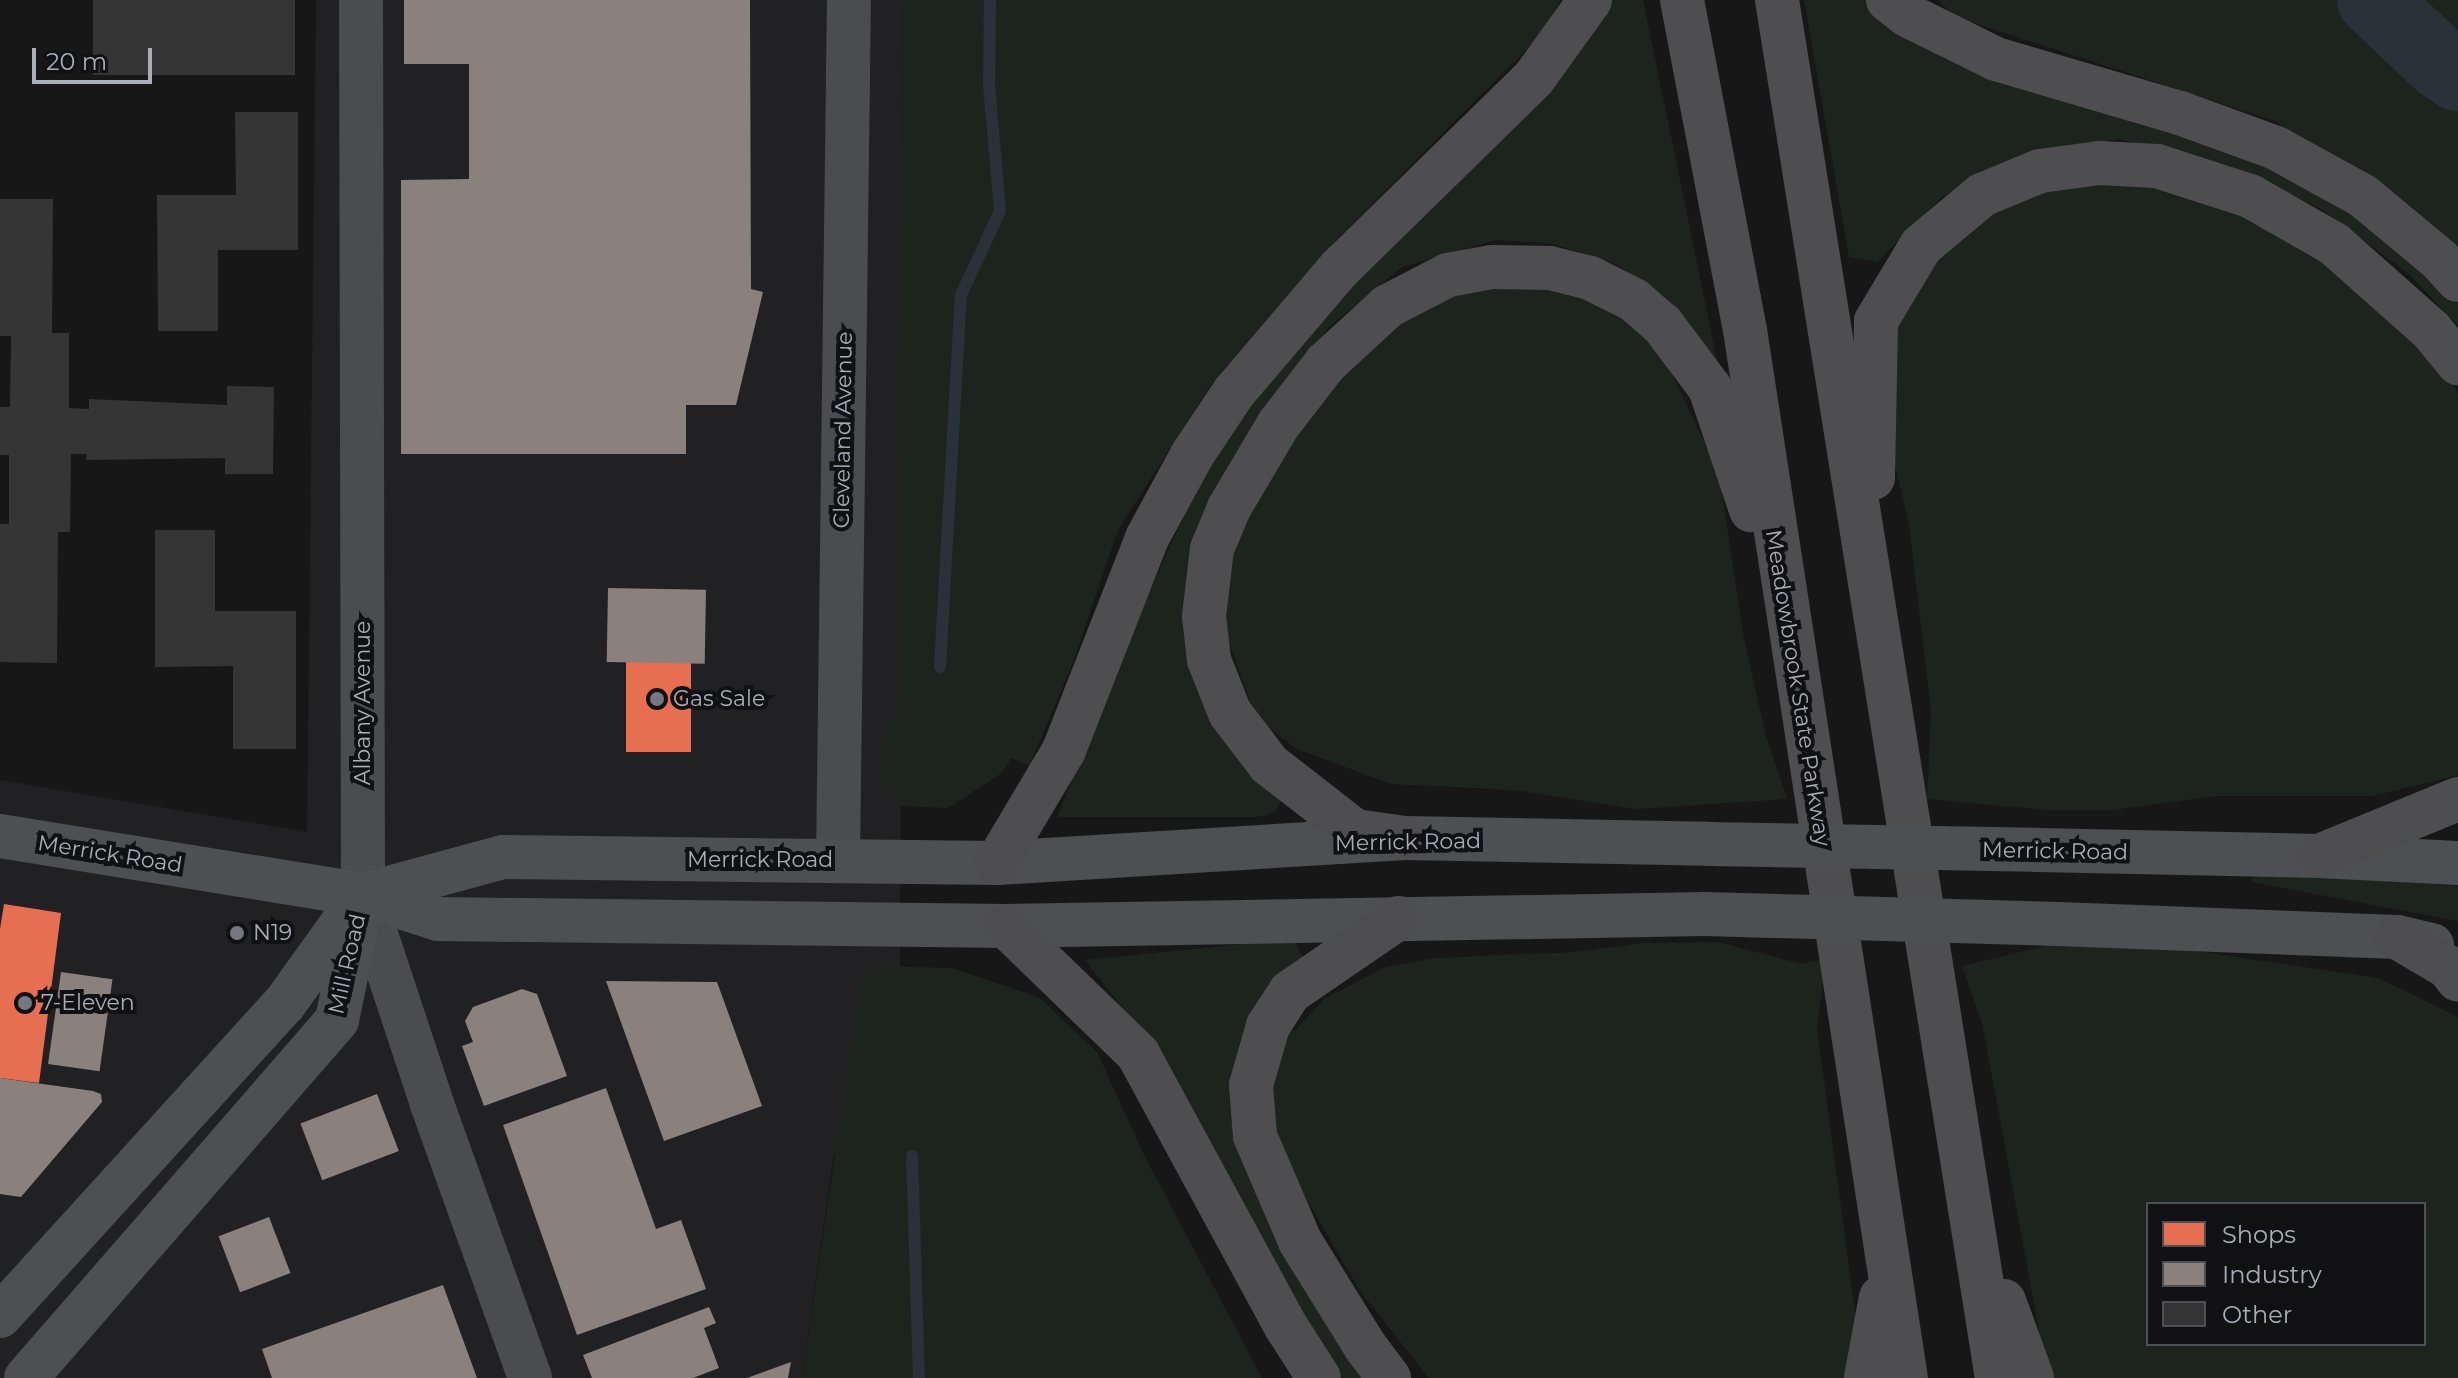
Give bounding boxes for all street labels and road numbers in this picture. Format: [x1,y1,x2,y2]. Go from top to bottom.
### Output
street label: Cleveland Avenue [828,331,858,529]
street label: Meadowbrook State Parkway [1760,528,1836,848]
street label: Albany Avenue [350,621,376,785]
street label: Merrick Road [1335,828,1481,856]
street label: Merrick Road [36,830,184,878]
street label: Merrick Road [1982,837,2128,865]
street label: Merrick Road [687,847,833,873]
street label: Mill Road [323,911,371,1017]

